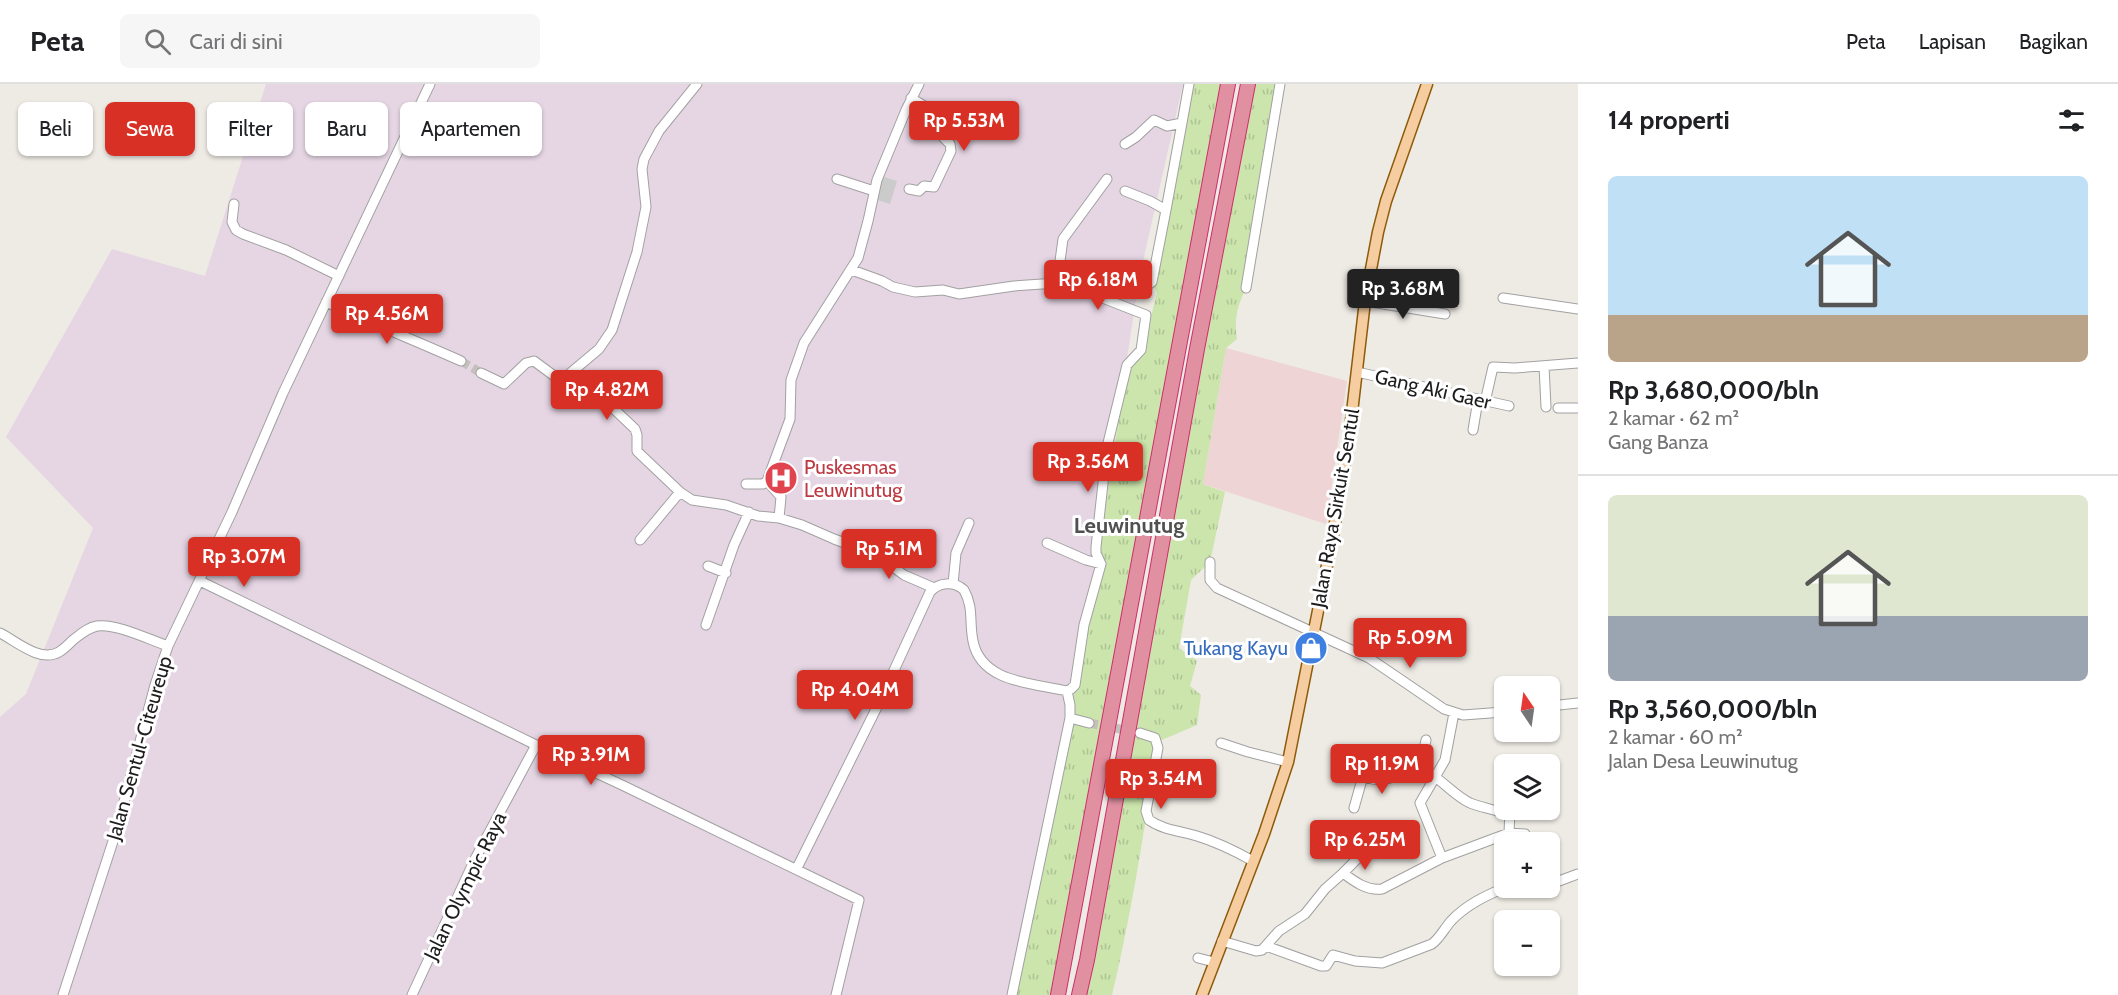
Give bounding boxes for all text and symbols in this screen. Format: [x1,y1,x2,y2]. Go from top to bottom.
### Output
search box [120,14,540,68]
text: Peta [30,24,84,58]
icon: search [141,25,174,58]
text: Cari di sini [189,28,283,55]
text: Peta [1846,29,1886,54]
text: Lapisan [1919,29,1986,54]
text: Bagikan [2019,29,2088,54]
pin: Rp 5.53M [902,101,1026,152]
chip: Beli [18,102,93,156]
chip: Sewa [105,102,195,156]
chip: Filter [207,102,293,156]
chip: Baru [305,102,388,156]
chip: Apartemen [400,102,542,156]
text: 14 properti [1608,104,1730,136]
icon: filters [2055,104,2088,137]
text: Rp 5.53M [923,108,1005,132]
icon: home [1794,215,1902,323]
pin: Rp 6.18M [1036,260,1160,311]
text: Rp 6.18M [1058,267,1138,291]
pin: Rp 3.68M [1341,269,1465,320]
text: Rp 3.68M [1361,276,1445,300]
pin: Rp 4.56M [325,294,449,345]
text: Rp 4.56M [345,301,429,325]
street label: Gang Aki Gaer [1373,364,1494,414]
pin: Rp 4.82M [545,370,669,421]
text: Rp 3,680,000/bln [1608,374,1819,406]
text: Rp 4.82M [565,377,649,401]
street label: Jalan Raya Sirkuit Sentul [1305,406,1364,610]
text: 2 kamar · 62 m² [1608,406,1739,430]
text: Gang Banza [1608,430,1708,454]
pin: Rp 3.56M [1026,442,1150,493]
text: Rp 3.56M [1047,449,1129,473]
place label: Puskesmas Leuwinutug [804,455,903,502]
hospital icon: Puskesmas Leuwinutug [763,460,799,496]
district label: Leuwinutug [1074,512,1184,539]
pin: Rp 5.1M [834,529,944,580]
icon: home [1794,534,1902,642]
text: Rp 5.1M [855,536,923,560]
pin: Rp 3.07M [182,537,306,588]
text: Rp 3.07M [202,544,286,568]
pin: Rp 5.09M [1348,618,1472,669]
text: Rp 5.09M [1367,625,1453,649]
shop icon: Tukang Kayu [1293,630,1329,666]
place label: Tukang Kayu [1183,636,1288,660]
street label: Jalan Sentul-Citeureup [101,653,177,844]
pin: Rp 4.04M [793,670,917,721]
north arrow [1494,676,1560,742]
map controls [1494,676,1560,976]
text: Rp 4.04M [811,677,899,701]
text: Rp 3,560,000/bln [1608,693,1817,725]
text: 2 kamar · 60 m² [1608,725,1743,749]
pin: Rp 3.91M [529,735,653,786]
text: Rp 3.91M [552,742,630,766]
pin: Rp 11.9M [1320,744,1444,795]
text: Jalan Desa Leuwinutug [1608,749,1798,773]
text: Rp 11.9M [1345,751,1419,775]
button: layers [1494,754,1560,820]
pin: Rp 3.54M [1099,759,1223,810]
text: Rp 3.54M [1119,766,1203,790]
street label: Jalan Olympic Raya [418,808,511,965]
pin: Rp 6.25M [1303,820,1427,871]
text: Rp 6.25M [1324,827,1406,851]
button: + [1494,832,1560,898]
button: − [1494,910,1560,976]

